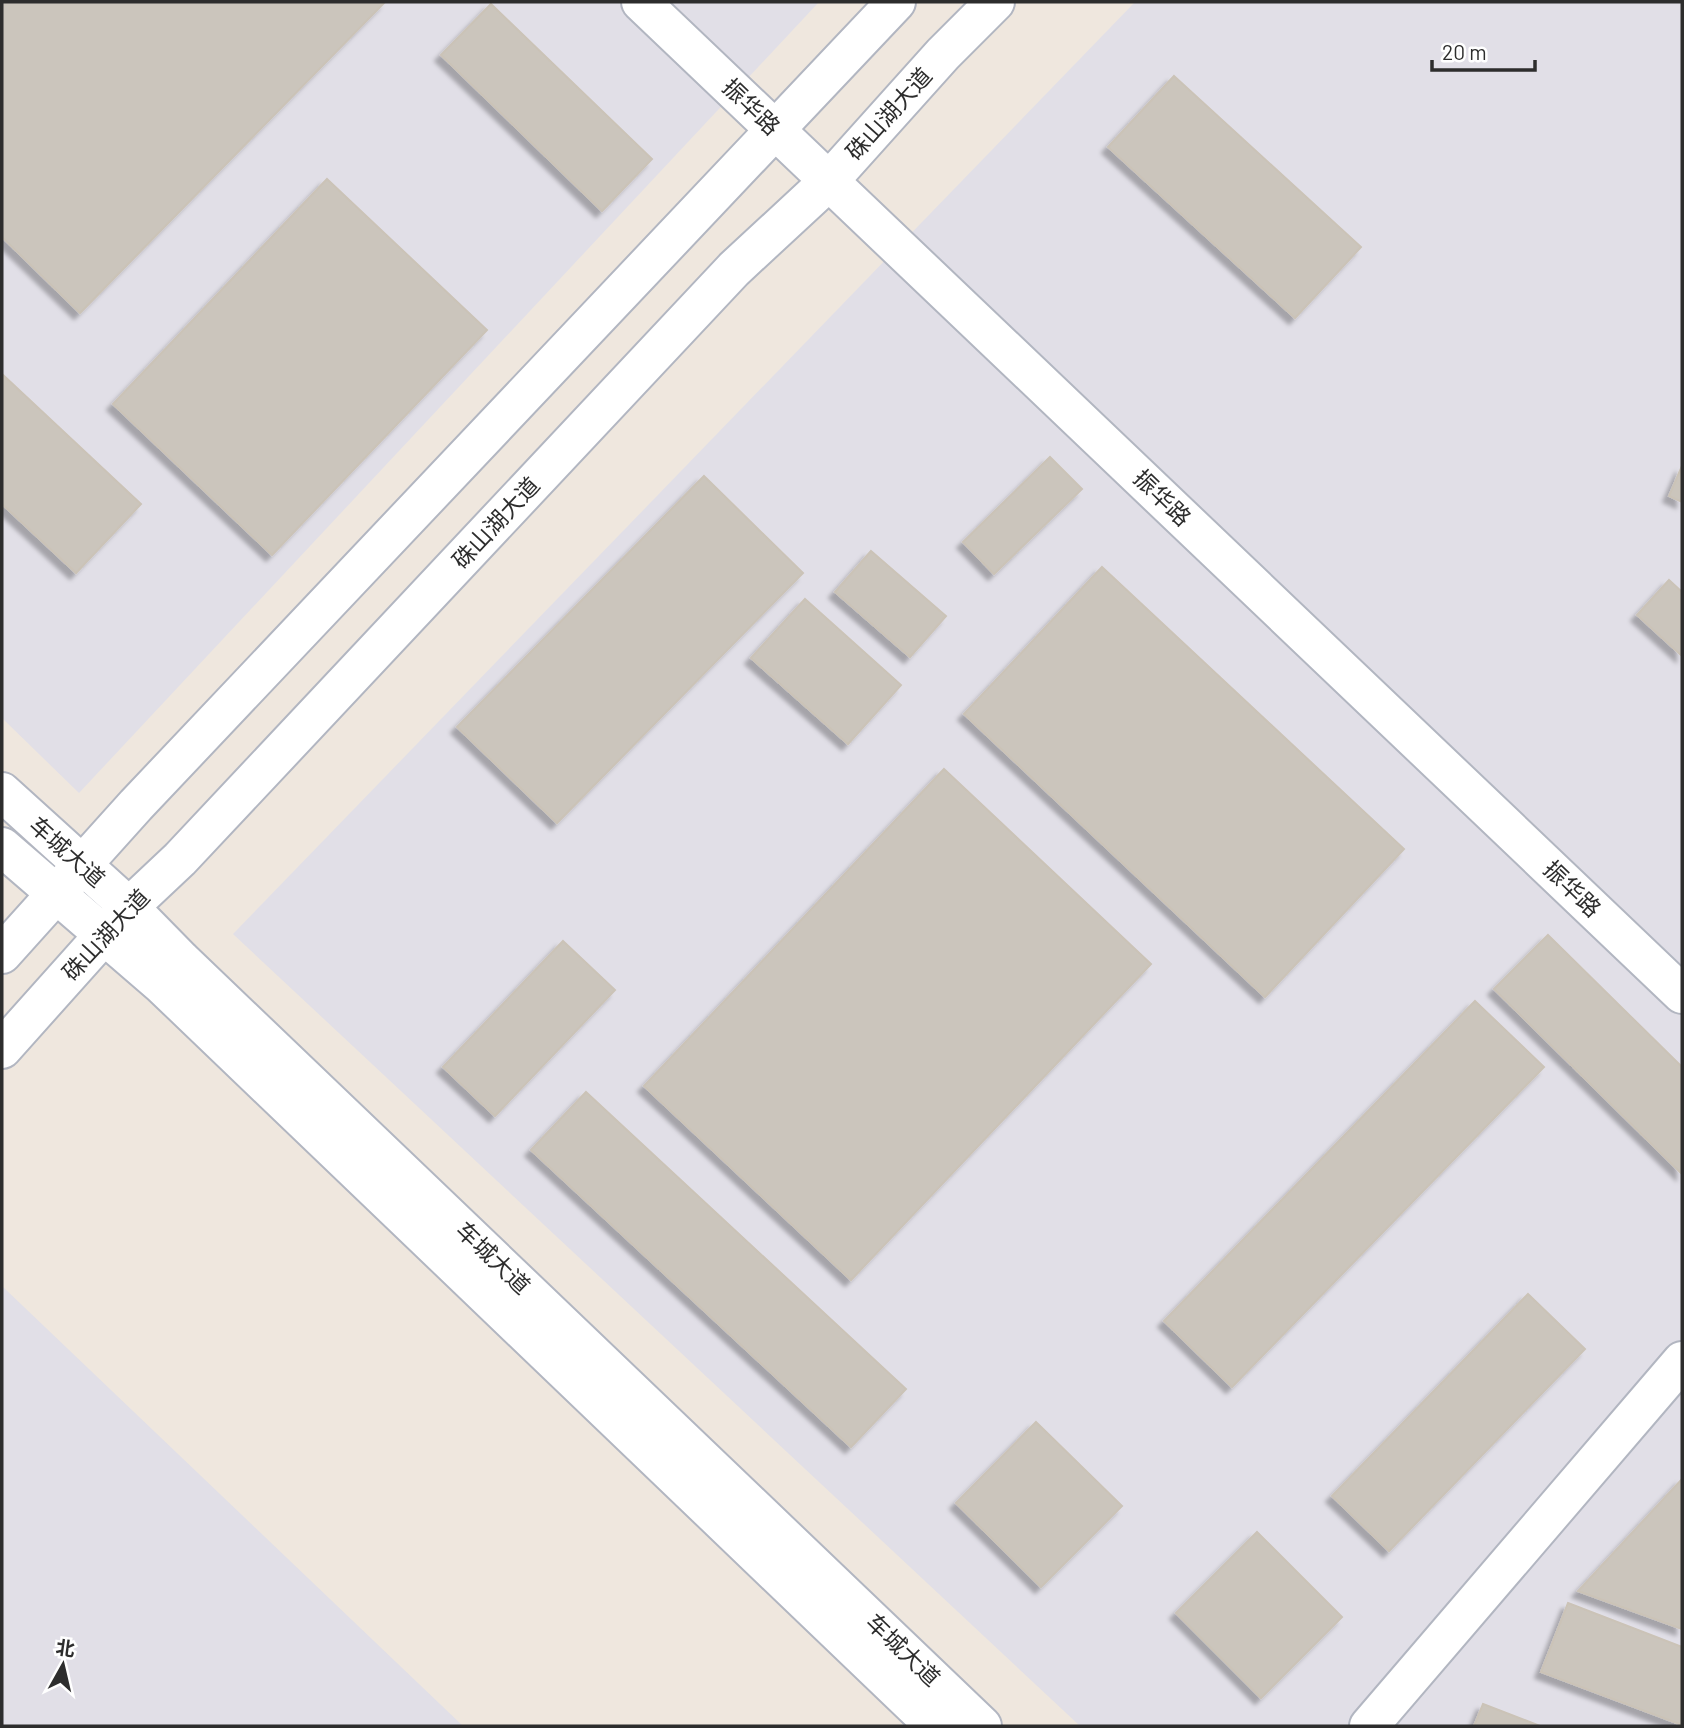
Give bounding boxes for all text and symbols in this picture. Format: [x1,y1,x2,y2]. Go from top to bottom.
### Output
scale bar [1432,28,1535,72]
text: 20 m [1442,39,1487,64]
street label: 硃山湖大道 [839,61,937,165]
street label: 振华路 [717,72,786,140]
street label: 振华路 [1128,463,1197,531]
street label: 硃山湖大道 [446,471,545,574]
street label: 车城大道 [24,810,111,892]
street label: 振华路 [1538,854,1607,922]
street label: 硃山湖大道 [56,883,155,986]
street label: 车城大道 [451,1215,537,1299]
street label: 车城大道 [861,1607,947,1691]
north arrow [28,1630,98,1700]
text: 北 [54,1635,76,1660]

